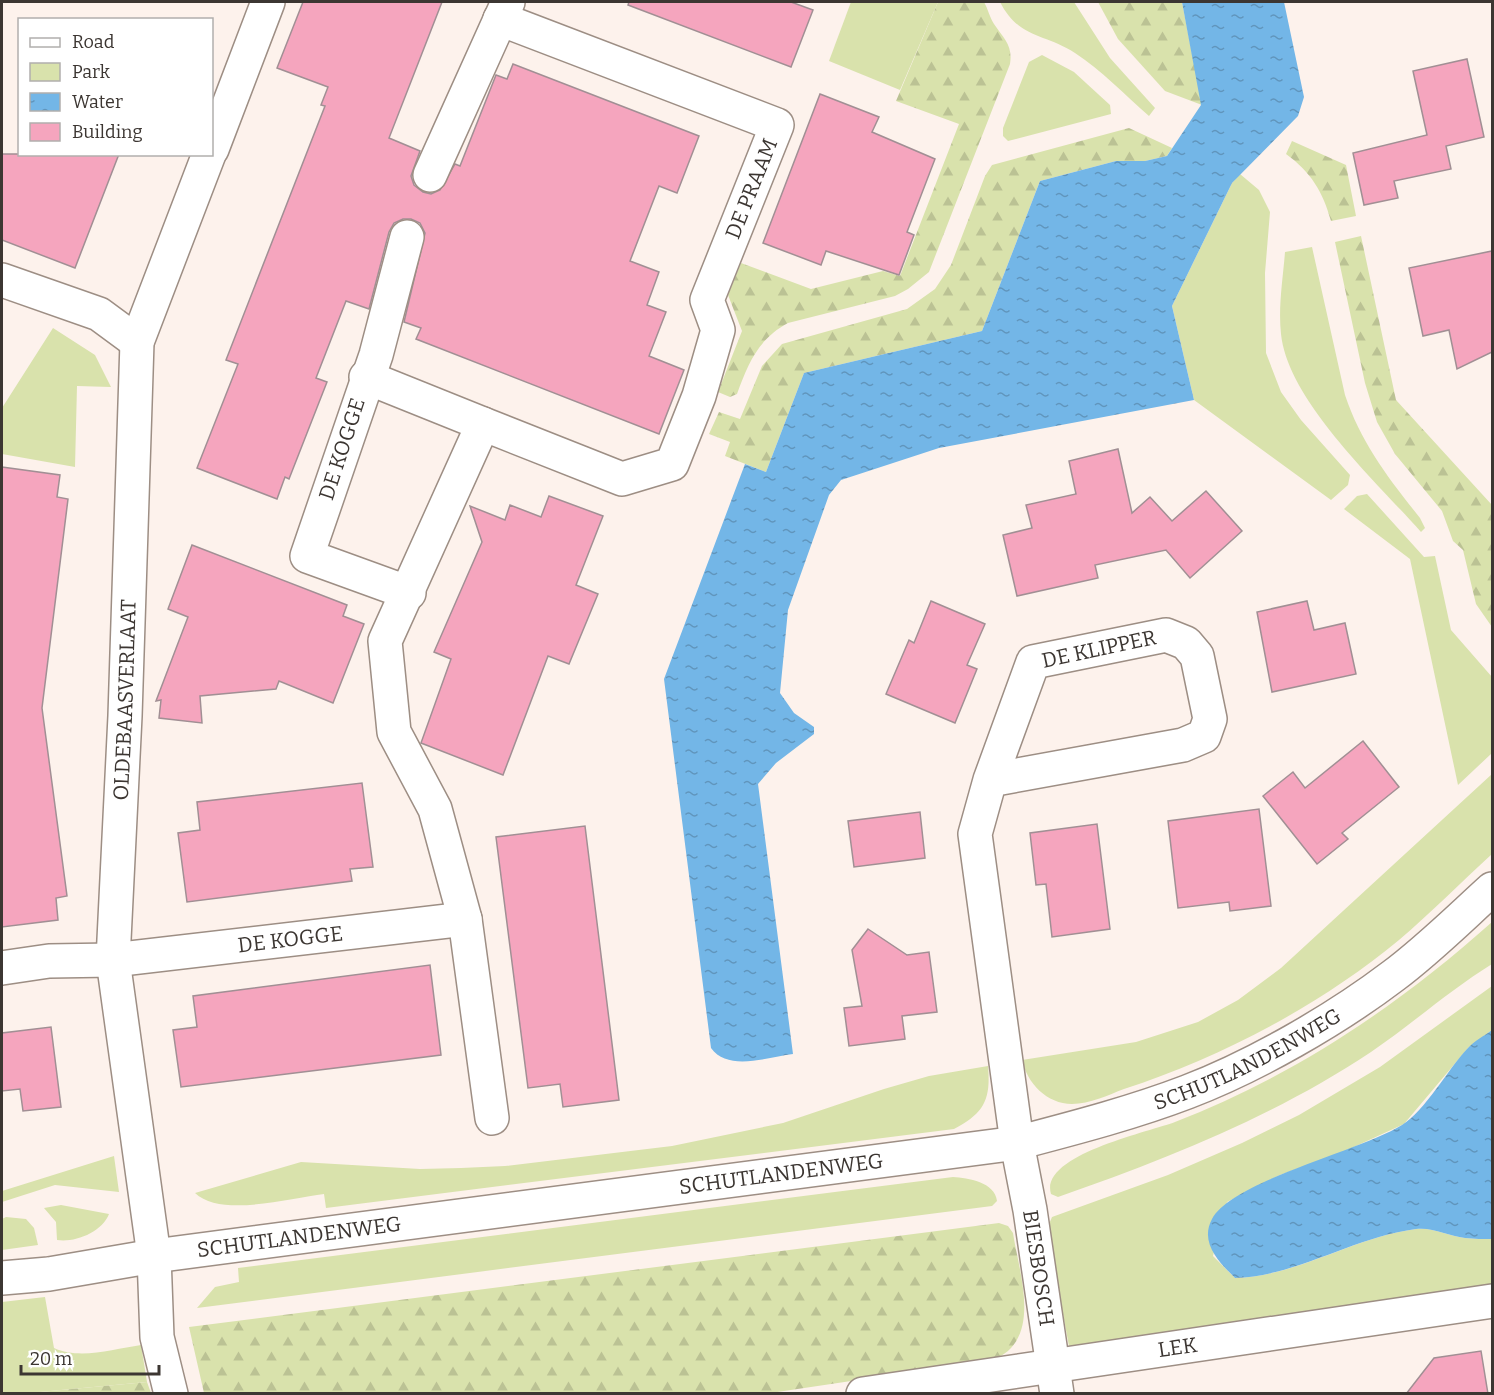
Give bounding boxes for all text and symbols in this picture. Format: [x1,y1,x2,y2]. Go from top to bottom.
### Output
legend [18,18,213,156]
text: Road [72,31,115,53]
text: Park [72,61,111,83]
text: Water [72,91,123,113]
text: Building [72,121,143,143]
street label: DE PRAAM [720,135,783,243]
street label: DE KOGGE [313,395,371,503]
street label: OLDEBAASVERLAAT [108,599,142,801]
street label: DE KLIPPER [1039,624,1159,674]
street label: DE KOGGE [236,920,344,958]
street label: SCHUTLANDENWEG [1150,1003,1346,1116]
street label: SCHUTLANDENWEG [677,1148,885,1200]
street label: BIESBOSCH [1017,1208,1060,1328]
street label: SCHUTLANDENWEG [195,1211,403,1263]
street label: LEK [1156,1332,1199,1363]
scale bar [21,1338,159,1376]
text: 20 m [30,1348,72,1370]

